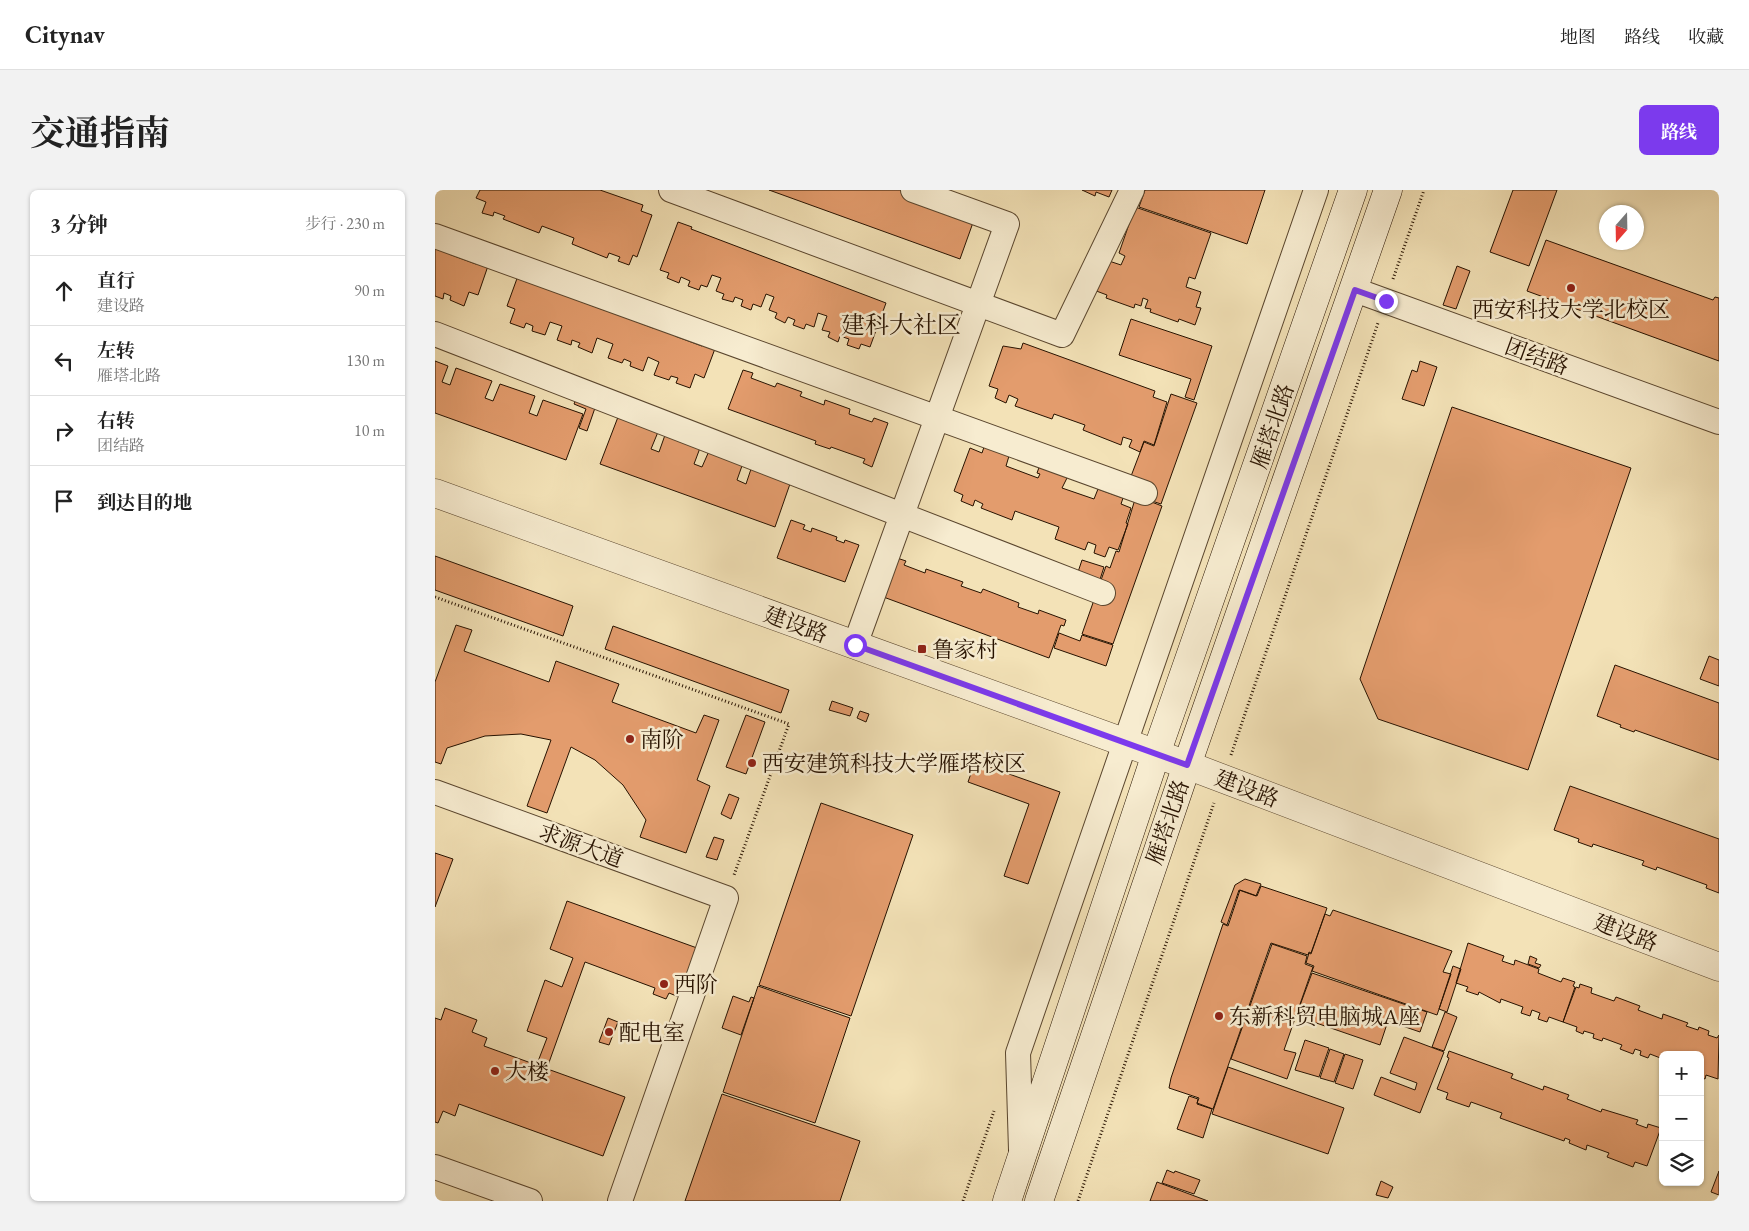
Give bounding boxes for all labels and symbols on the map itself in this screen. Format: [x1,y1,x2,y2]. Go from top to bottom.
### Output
north arrow [1599,205,1644,250]
marker: 西安科技大学北校区 [1565,282,1577,294]
route end [1375,290,1398,313]
place label: 西安科技大学北校区 [1472,295,1670,324]
district label: 建科大社区 [841,309,961,340]
street label: 团结路 [1501,332,1573,381]
street label: 雁塔北路 [1244,380,1301,472]
street label: 建设路 [760,600,832,649]
route start [844,634,867,657]
place label: 鲁家村 [932,635,998,664]
marker: 鲁家村 [916,643,928,655]
place label: 南阶 [640,725,684,754]
marker: 南阶 [624,733,636,745]
place label: 西安建筑科技大学雁塔校区 [762,749,1026,778]
marker: 西安建筑科技大学雁塔校区 [746,757,758,769]
street label: 建设路 [1211,763,1283,814]
street label: 雁塔北路 [1139,776,1196,868]
street label: 求源大道 [535,817,627,874]
street label: 建设路 [1590,907,1662,958]
place label: 西阶 [674,970,718,999]
marker: 西阶 [658,978,670,990]
place label: 东新科贸电脑城A座 [1229,1002,1420,1031]
marker: 东新科贸电脑城A座 [1213,1010,1225,1022]
place label: 配电室 [619,1018,685,1047]
marker: 配电室 [603,1026,615,1038]
place label: 大楼 [505,1057,549,1086]
marker: 大楼 [489,1065,501,1077]

